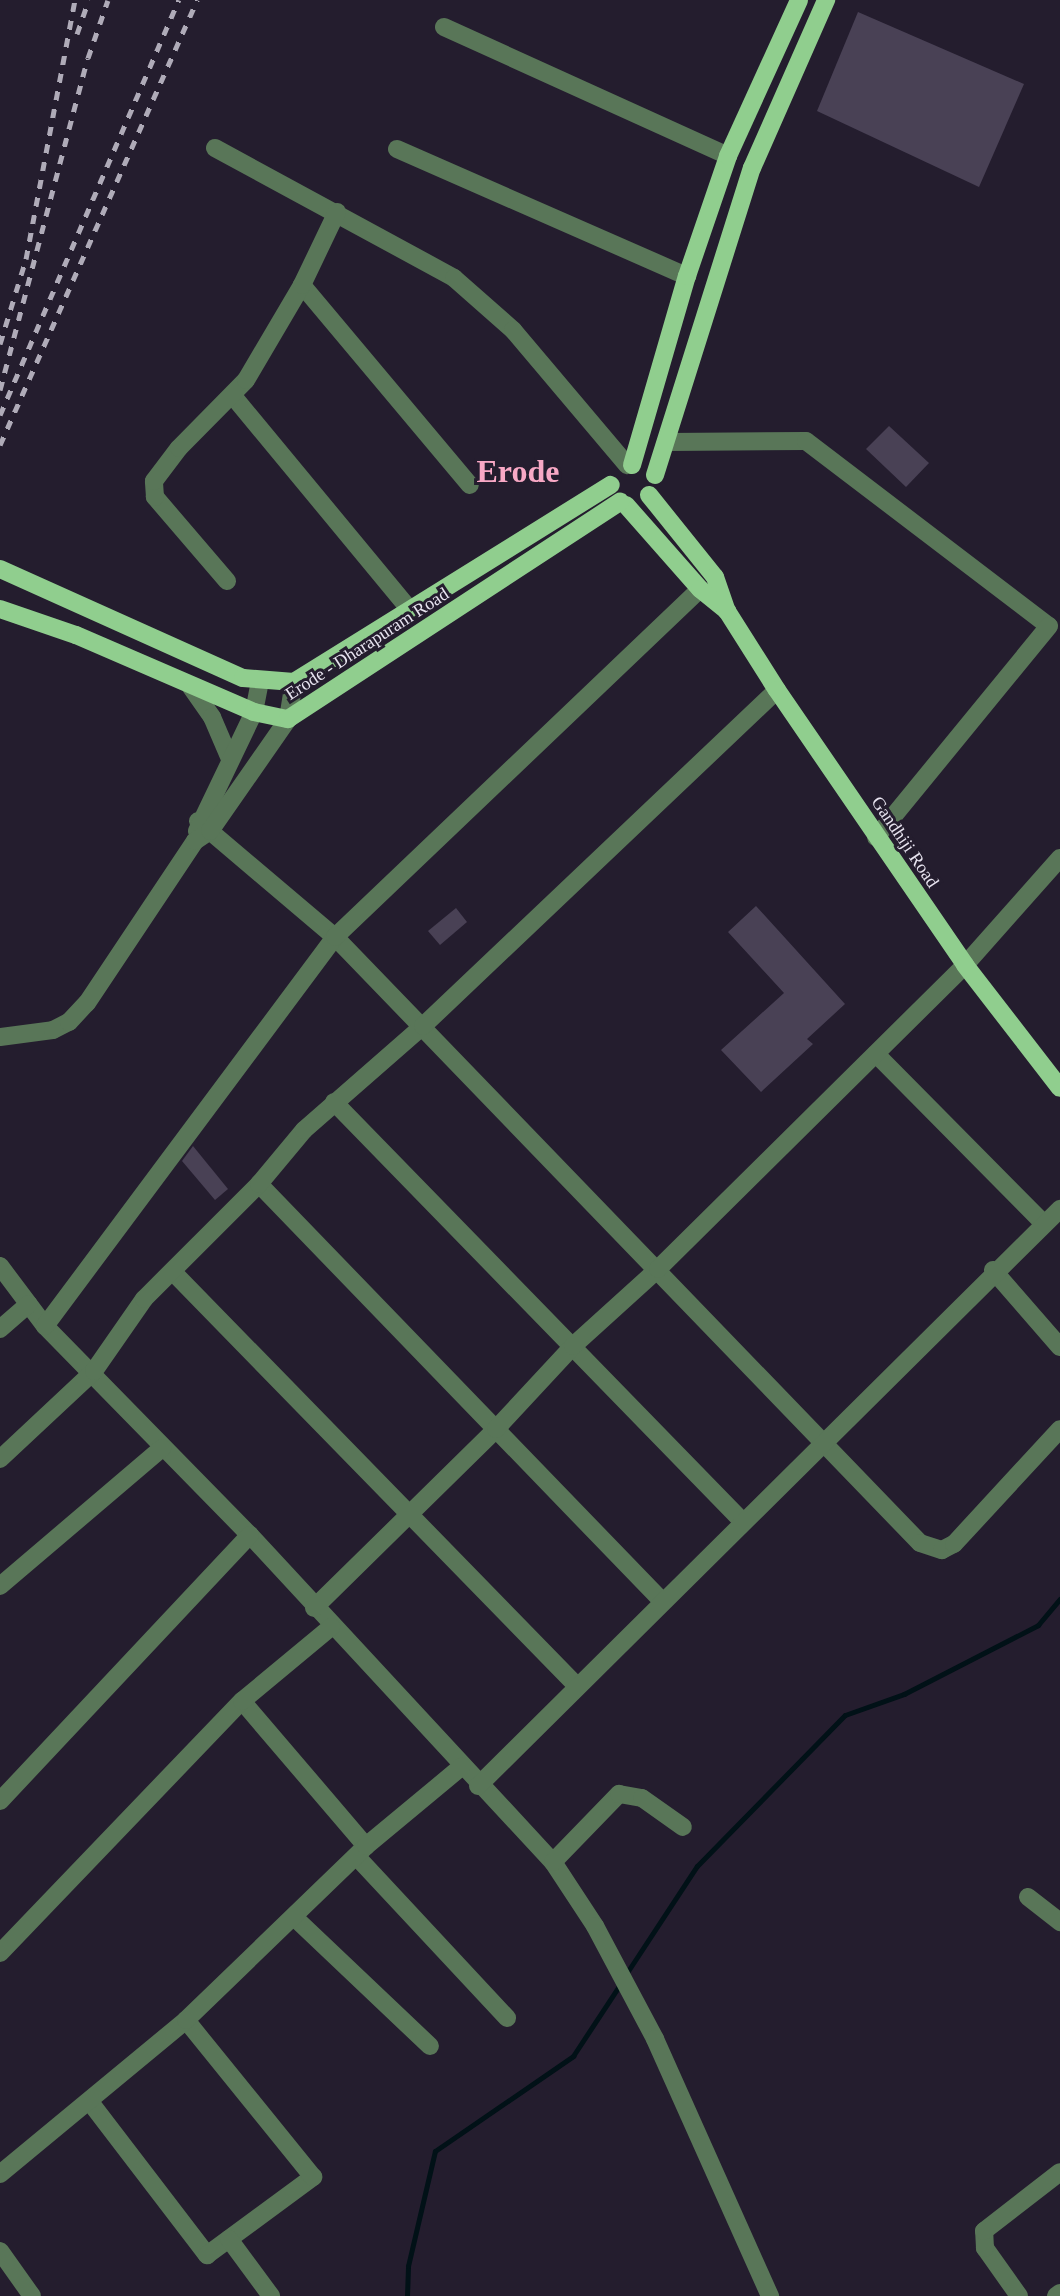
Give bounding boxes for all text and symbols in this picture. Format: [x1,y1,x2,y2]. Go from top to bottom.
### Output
district label: Erode [477,452,559,490]
street label: Erode - Dharapuram Road [281,583,453,705]
street label: Gandhiji Road [867,792,943,892]

